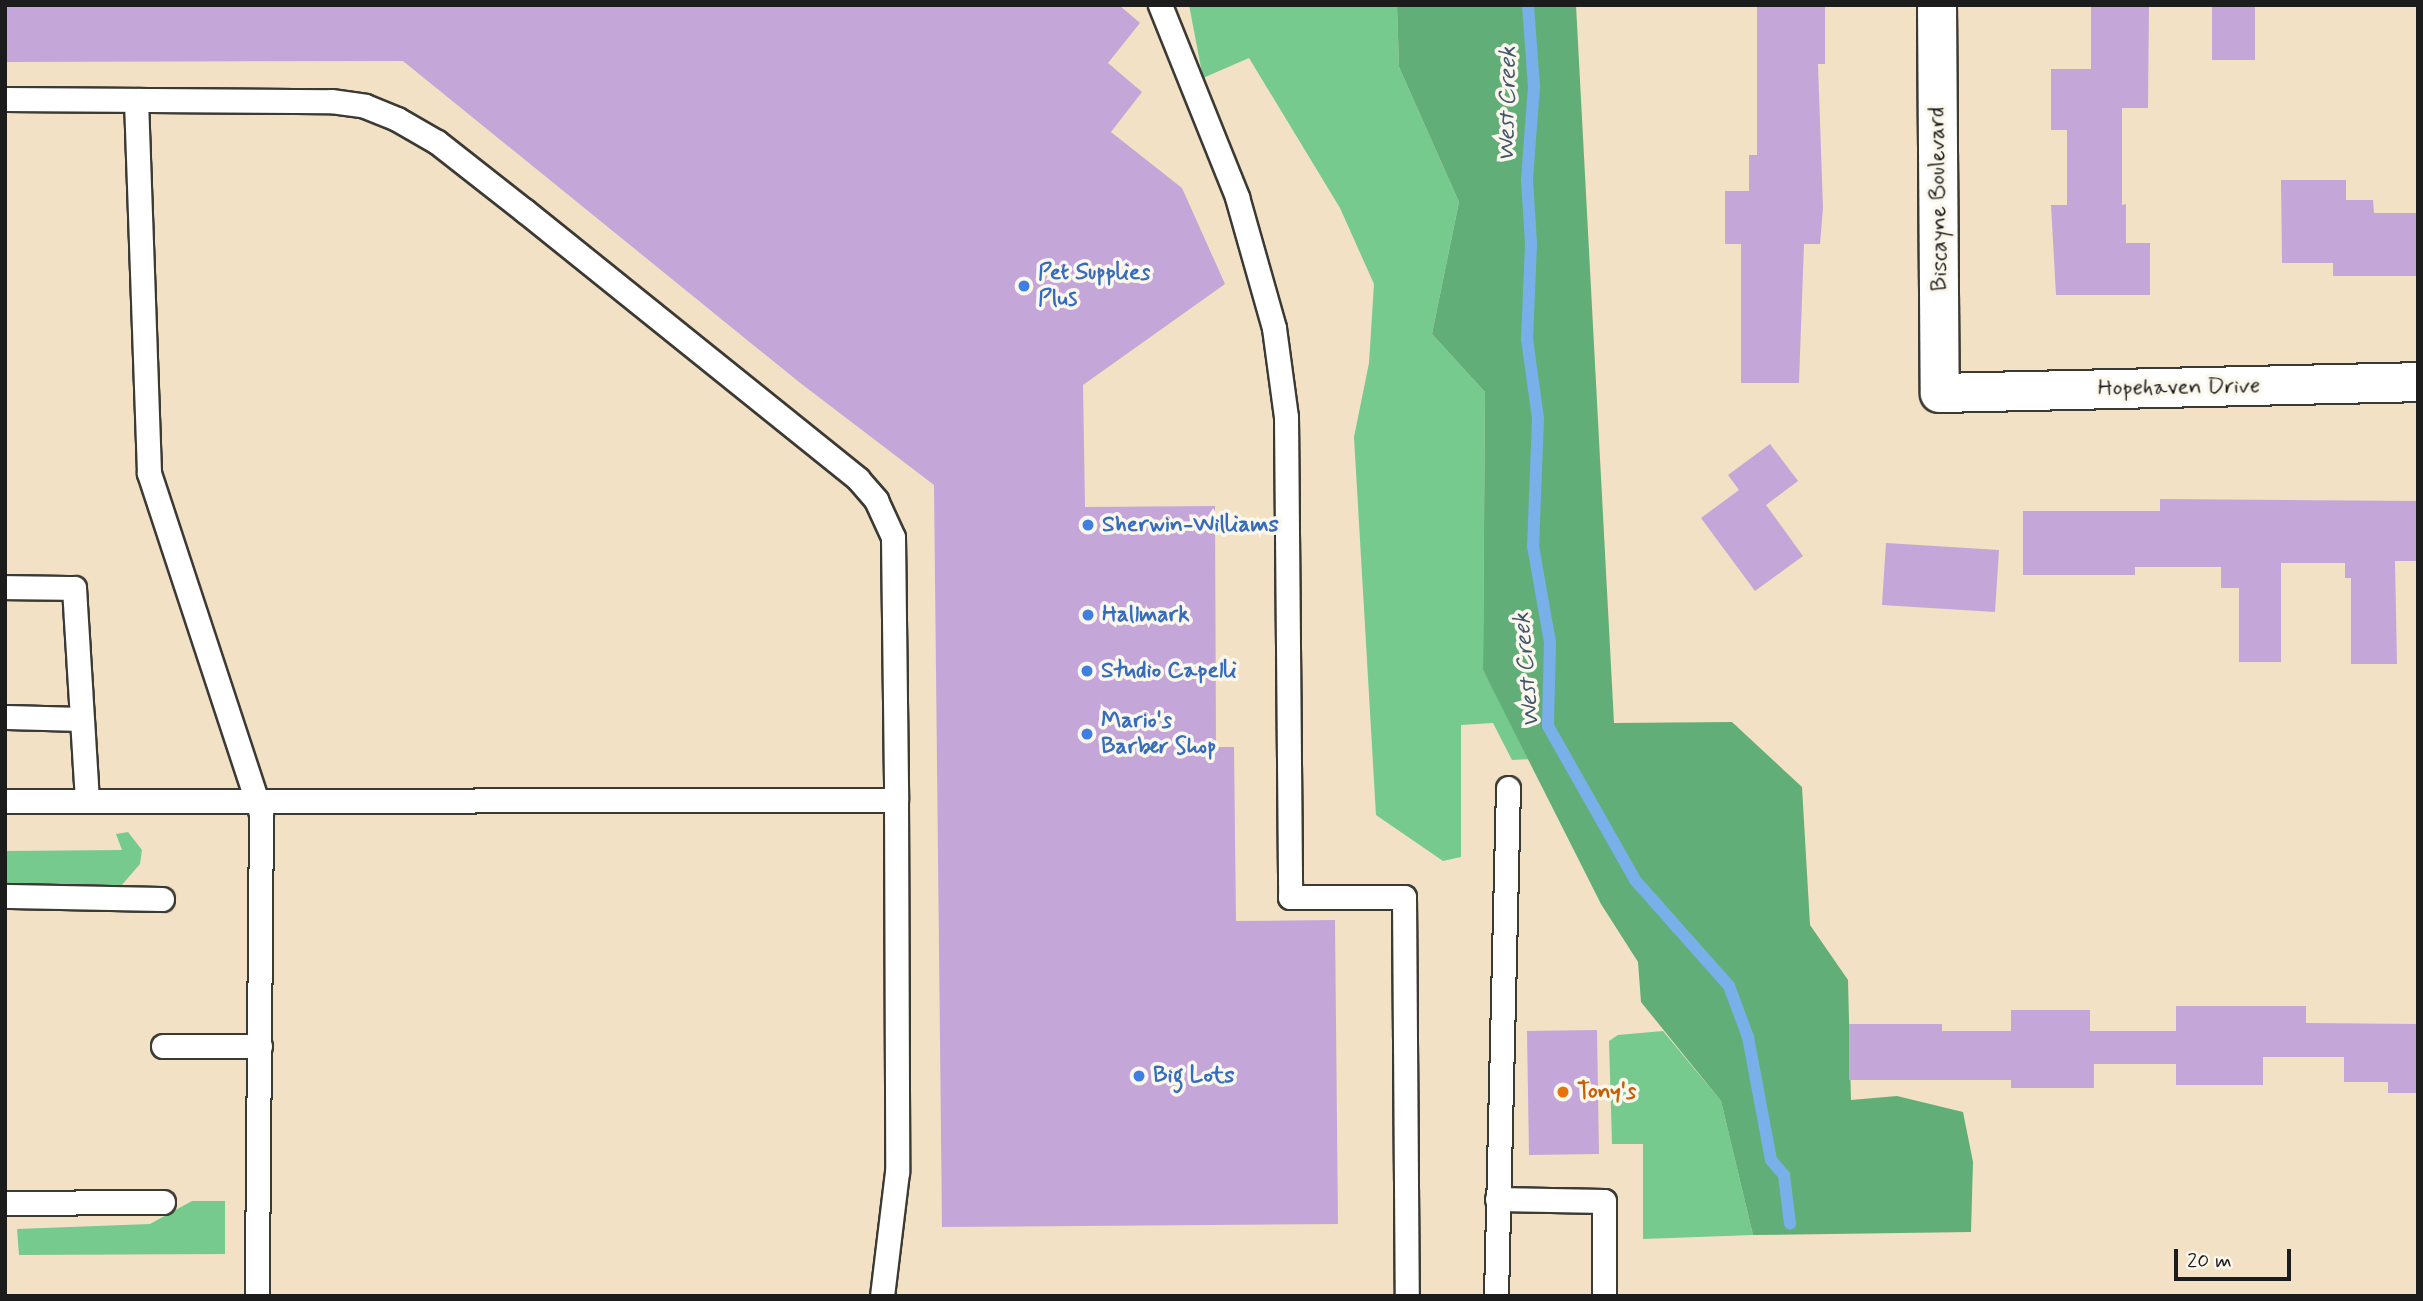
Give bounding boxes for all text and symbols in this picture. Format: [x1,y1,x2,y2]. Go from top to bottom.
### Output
water label: West Creek [1493,46,1523,162]
street label: Biscayne Boulevard [1924,108,1954,290]
place label: Pet Supplies Plus [1038,259,1153,313]
marker: Pet Supplies Plus [1016,278,1032,294]
street label: Hopehaven Drive [2098,373,2260,403]
place label: Sherwin-Williams [1102,511,1279,539]
marker: Sherwin-Williams [1080,517,1096,533]
place label: Hallmark [1102,601,1190,629]
marker: Hallmark [1080,607,1096,623]
water label: West Creek [1508,611,1546,729]
place label: Studio Capelli [1101,657,1234,685]
marker: Studio Capelli [1079,663,1095,679]
place label: Mario's Barber Shop [1101,707,1217,761]
marker: Mario's Barber Shop [1079,726,1095,742]
place label: Big Lots [1153,1062,1229,1090]
marker: Big Lots [1131,1068,1147,1084]
place label: Tony's [1577,1078,1636,1106]
marker: Tony's [1555,1084,1571,1100]
scale bar [2178,1234,2295,1278]
text: 20 m [2187,1247,2232,1275]

